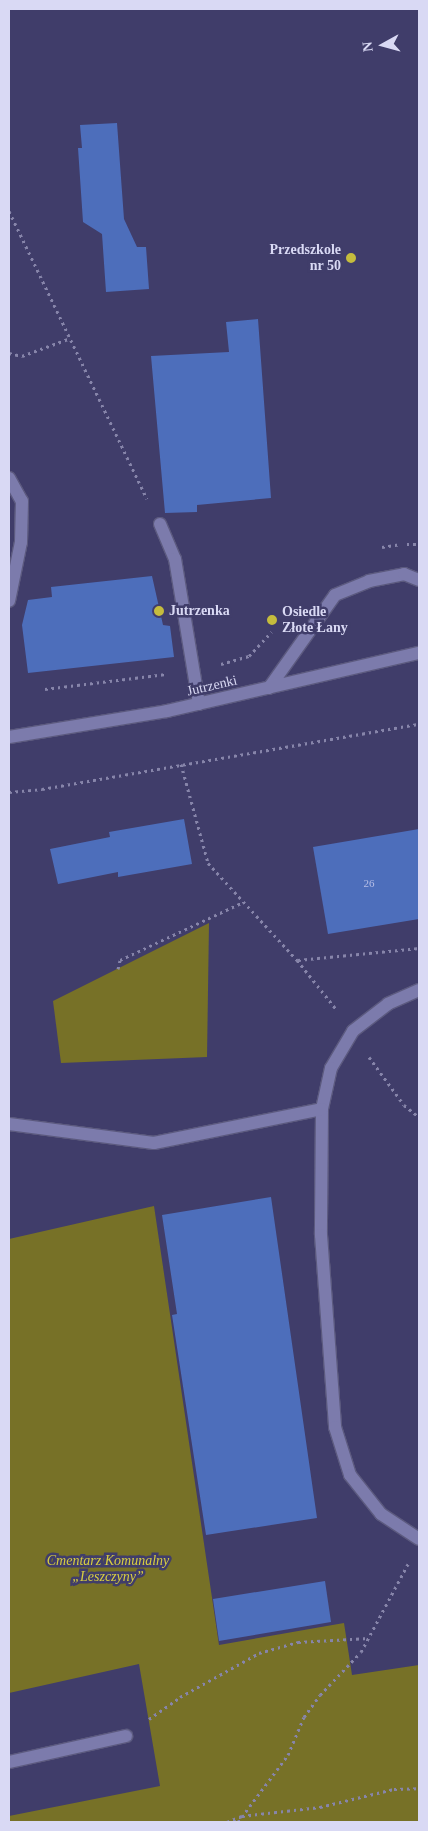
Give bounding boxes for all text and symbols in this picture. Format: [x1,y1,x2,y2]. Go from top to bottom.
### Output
north arrow [358,20,408,70]
text: N [360,41,376,53]
place label: Przedszkole nr 50 [269,242,341,274]
marker: Przedszkole nr 50 [345,252,357,264]
place label: Jutrzenka [169,603,230,619]
place label: Osiedle Złote Łany [282,604,348,636]
marker: Jutrzenka [153,605,165,617]
marker: Osiedle Złote Łany [266,614,278,626]
street label: Jutrzenki [185,672,239,700]
house number: 26 [364,876,374,890]
park label: Cmentarz Komunalny „Leszczyny” [47,1553,169,1585]

